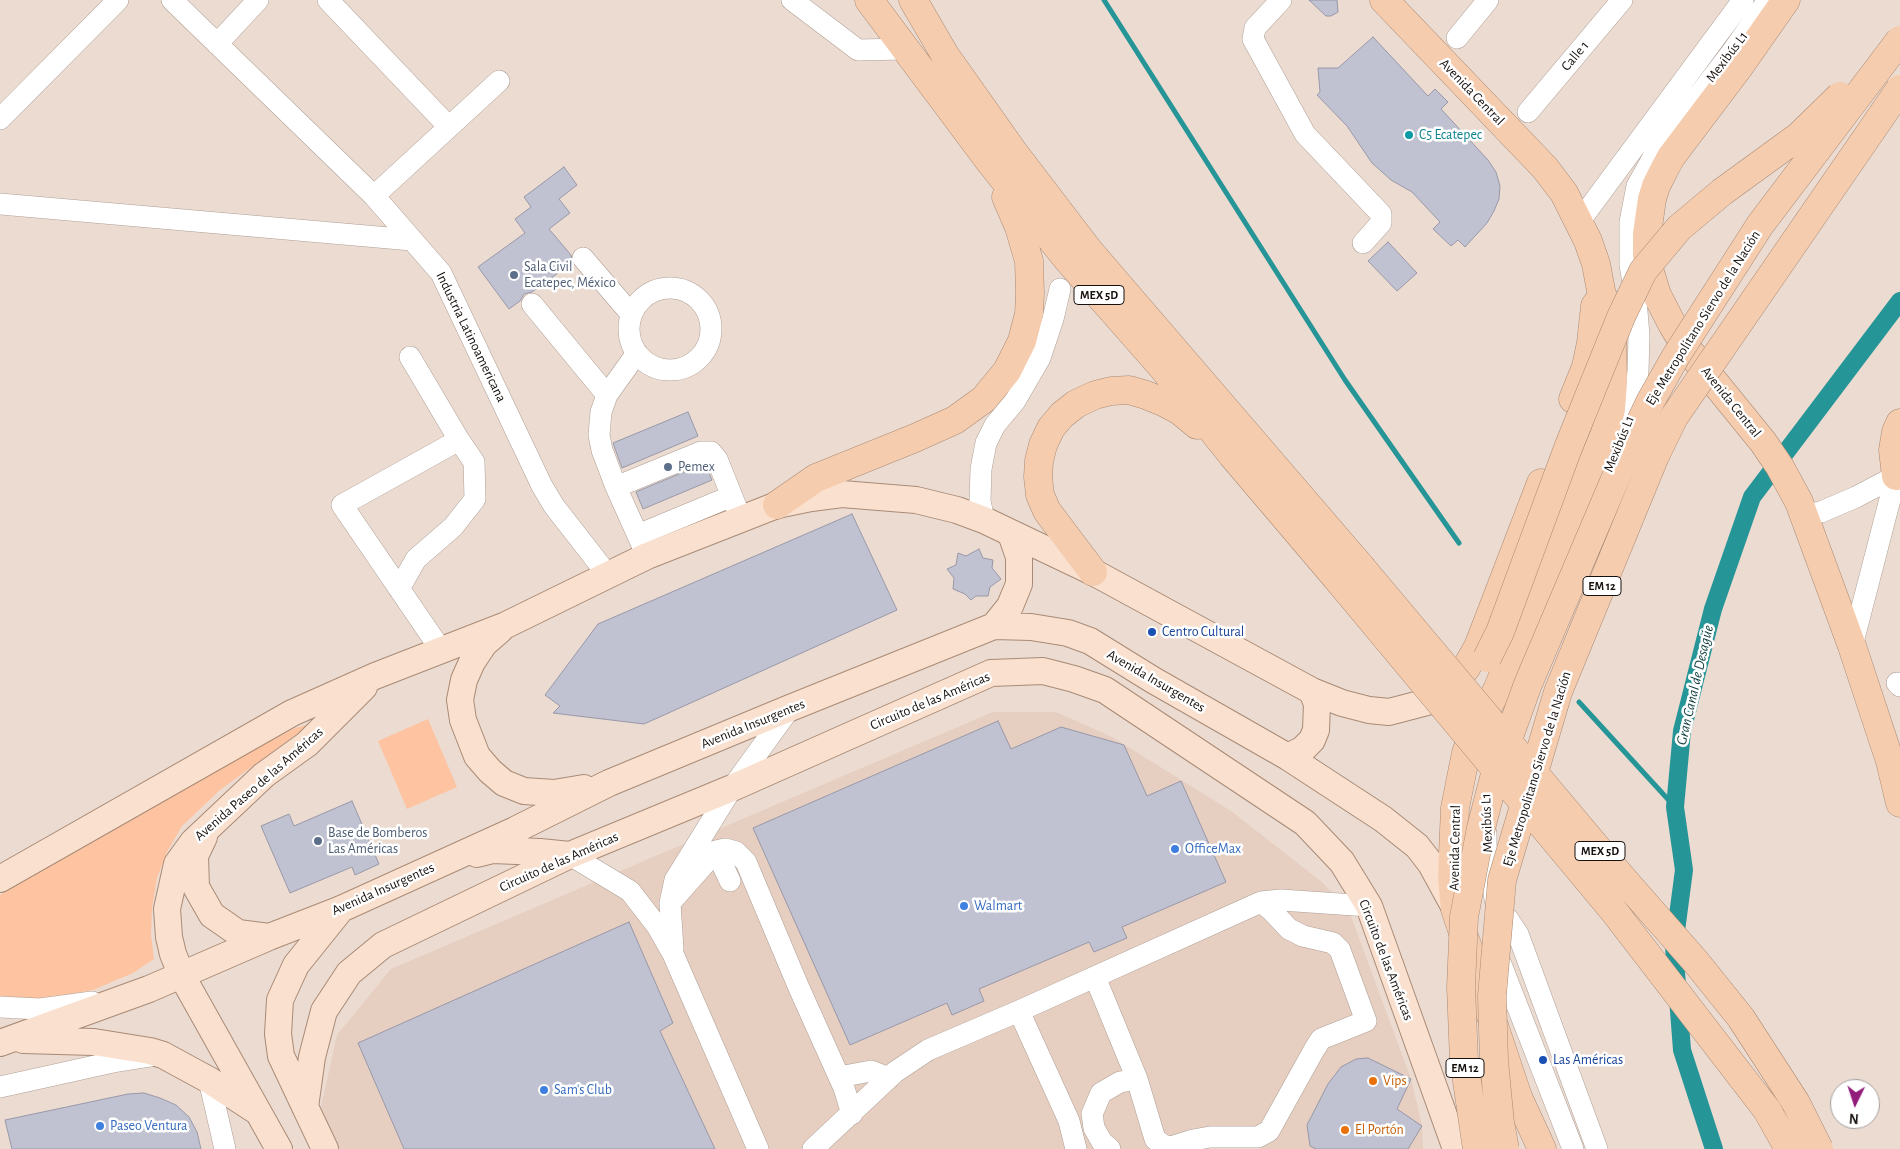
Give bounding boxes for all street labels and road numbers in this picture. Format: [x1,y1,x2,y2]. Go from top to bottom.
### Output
street label: Mexibús L1 [1702,28,1752,86]
street label: Calle 1 [1558,37,1592,75]
street label: Avenida Central [1436,55,1508,129]
street label: Eje Metropolitano Siervo de la Nación [1642,227,1764,409]
street label: Industria Latinoamericana [432,269,510,405]
road number: MEX 5D [1074,286,1124,304]
street label: Avenida Central [1697,363,1765,441]
street label: Mexibús L1 [1600,413,1638,475]
road number: EM 12 [1583,576,1621,596]
street label: Avenida Insurgentes [1104,646,1208,716]
street label: Circuito de las Américas [868,668,992,734]
street label: Eje Metropolitano Siervo de la Nación [1499,669,1575,869]
street label: Avenida Insurgentes [699,695,807,753]
street label: Avenida Paseo de las Américas [191,724,327,844]
street label: Mexibús L1 [1478,793,1496,853]
street label: Avenida Central [1446,805,1464,891]
street label: Circuito de las Américas [497,828,621,896]
road number: MEX 5D [1575,841,1625,860]
street label: Avenida Insurgentes [329,859,437,919]
street label: Circuito de las Américas [1355,897,1417,1023]
road number: EM 12 [1446,1058,1484,1078]

